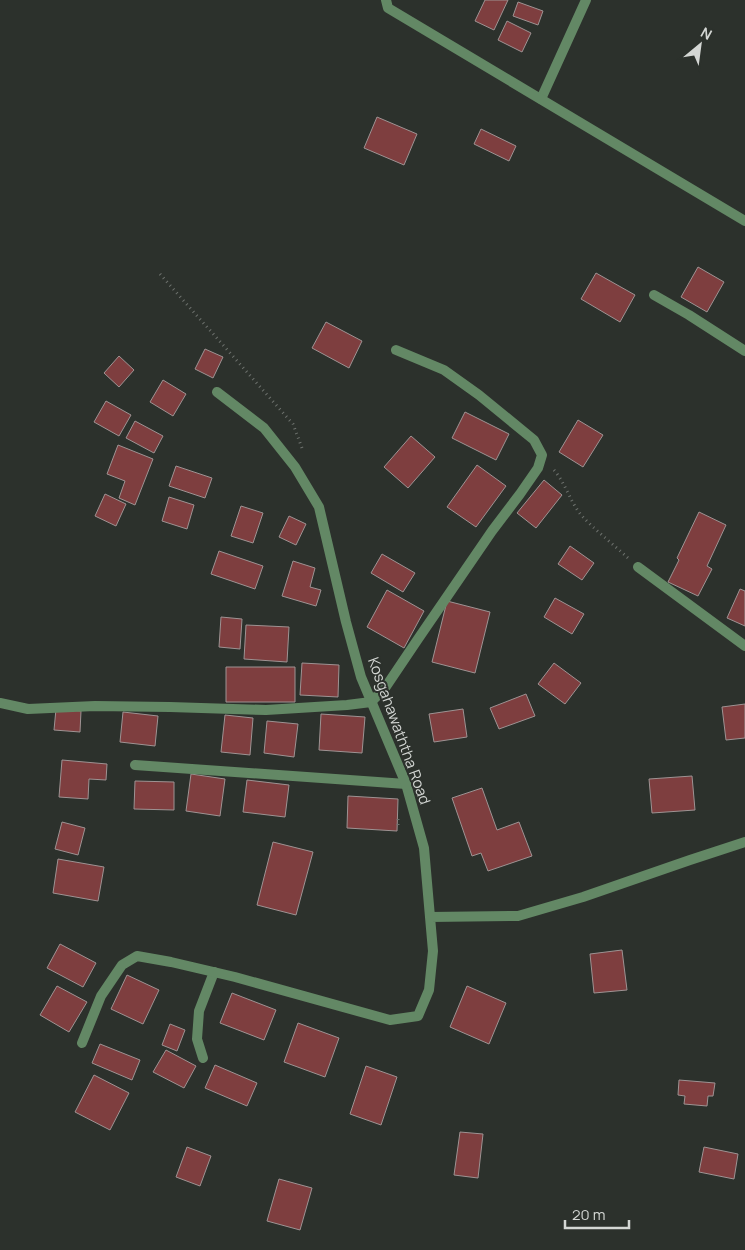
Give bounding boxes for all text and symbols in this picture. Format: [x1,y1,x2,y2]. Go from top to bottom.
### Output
north arrow [675,20,725,70]
text: N [698,22,716,44]
street label: Kosgahawaththa Road [363,654,436,807]
scale bar [565,1198,629,1230]
text: 20 m [572,1204,605,1225]

